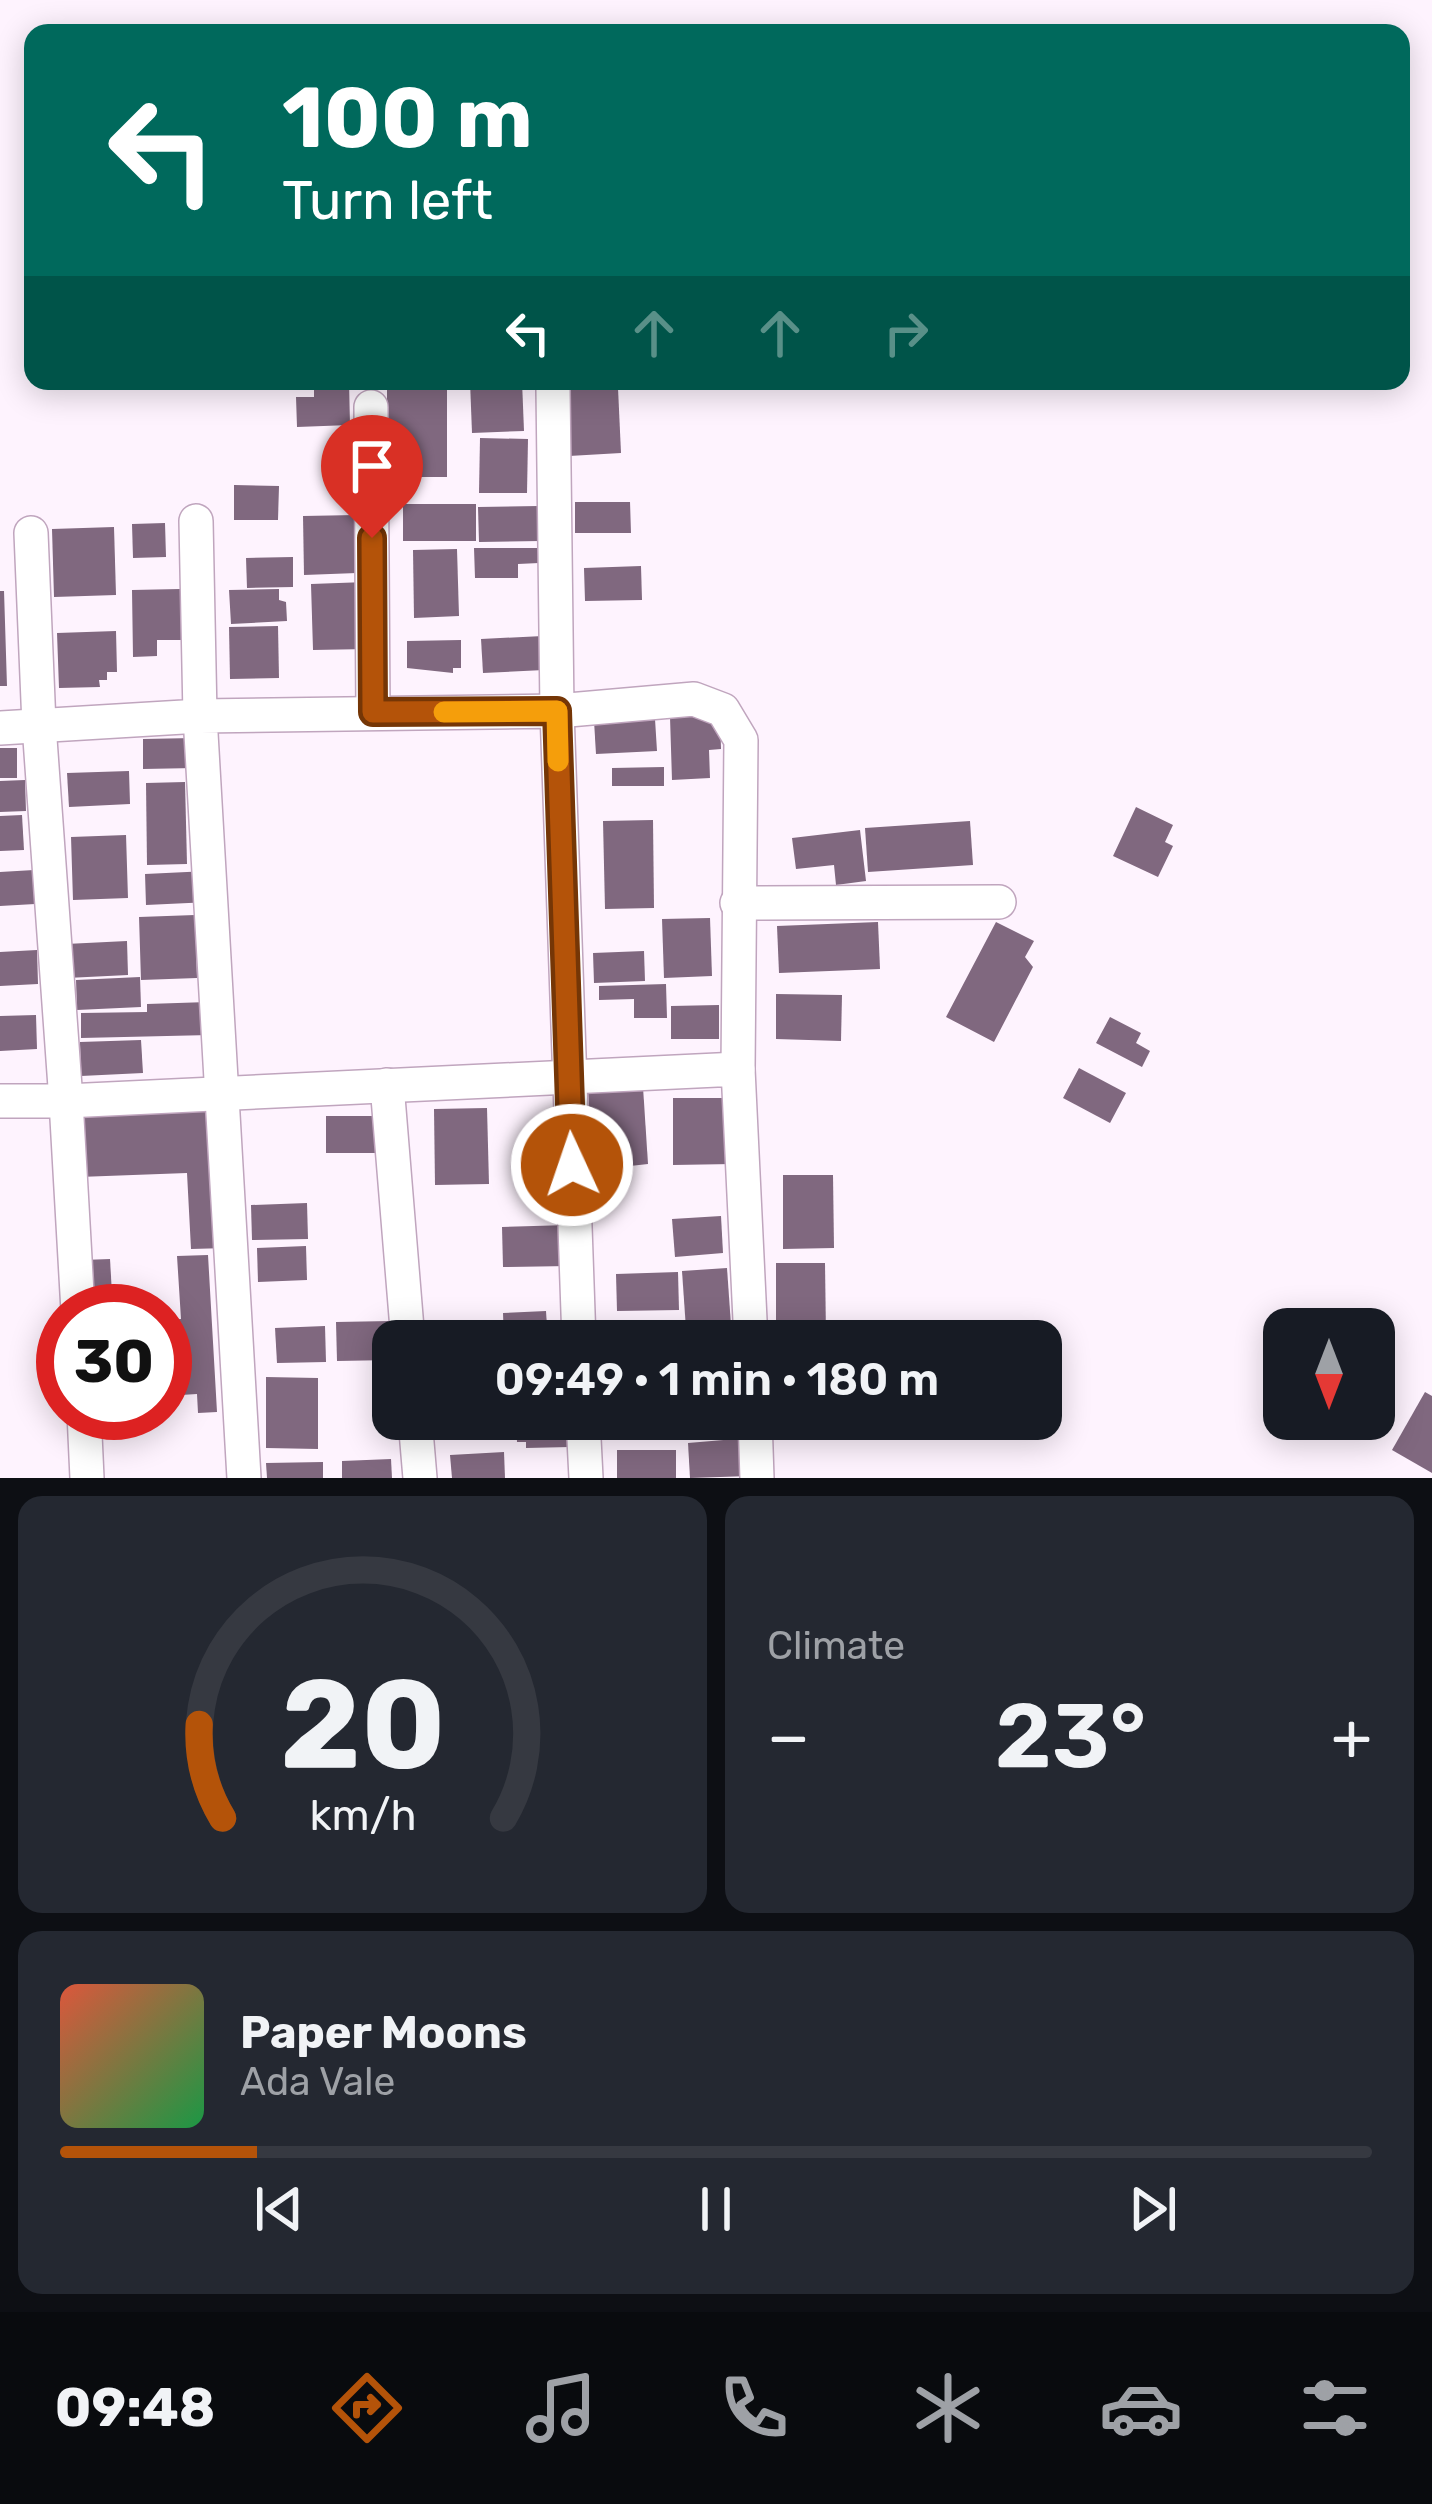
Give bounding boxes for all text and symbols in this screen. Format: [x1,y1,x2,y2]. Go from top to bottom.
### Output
text: 100 m [282,68,533,168]
icon: left [84,72,240,228]
text: Turn left [282,169,493,233]
icon: left [495,300,561,366]
icon: ahead [621,300,687,366]
icon: ahead [747,300,813,366]
icon: right [873,300,939,366]
pin [321,415,423,538]
icon: arrive [339,433,405,499]
position arrow [509,1102,635,1228]
speed limit sign: 30 [36,1284,192,1440]
north arrow [1263,1308,1395,1440]
map controls [1263,1308,1395,1440]
text: 09:49 · 1 min · 180 m [495,1353,939,1406]
text: Climate [767,1623,905,1669]
text: 20 [280,1650,445,1798]
text: 23° [995,1683,1146,1790]
text: − [767,1697,810,1776]
text: + [1331,1697,1372,1776]
text: km/h [309,1789,416,1840]
text: Paper Moons [240,2006,527,2059]
text: Ada Vale [240,2059,395,2105]
icon: previous [246,2176,312,2242]
icon: pause [683,2176,749,2242]
icon: next [1120,2176,1186,2242]
icon: directions [325,2366,409,2450]
icon: music [519,2366,603,2450]
icon: phone [712,2366,796,2450]
icon: climate [906,2366,990,2450]
icon: car [1099,2366,1183,2450]
icon: filters [1293,2366,1377,2450]
text: 09:48 [55,2376,215,2440]

